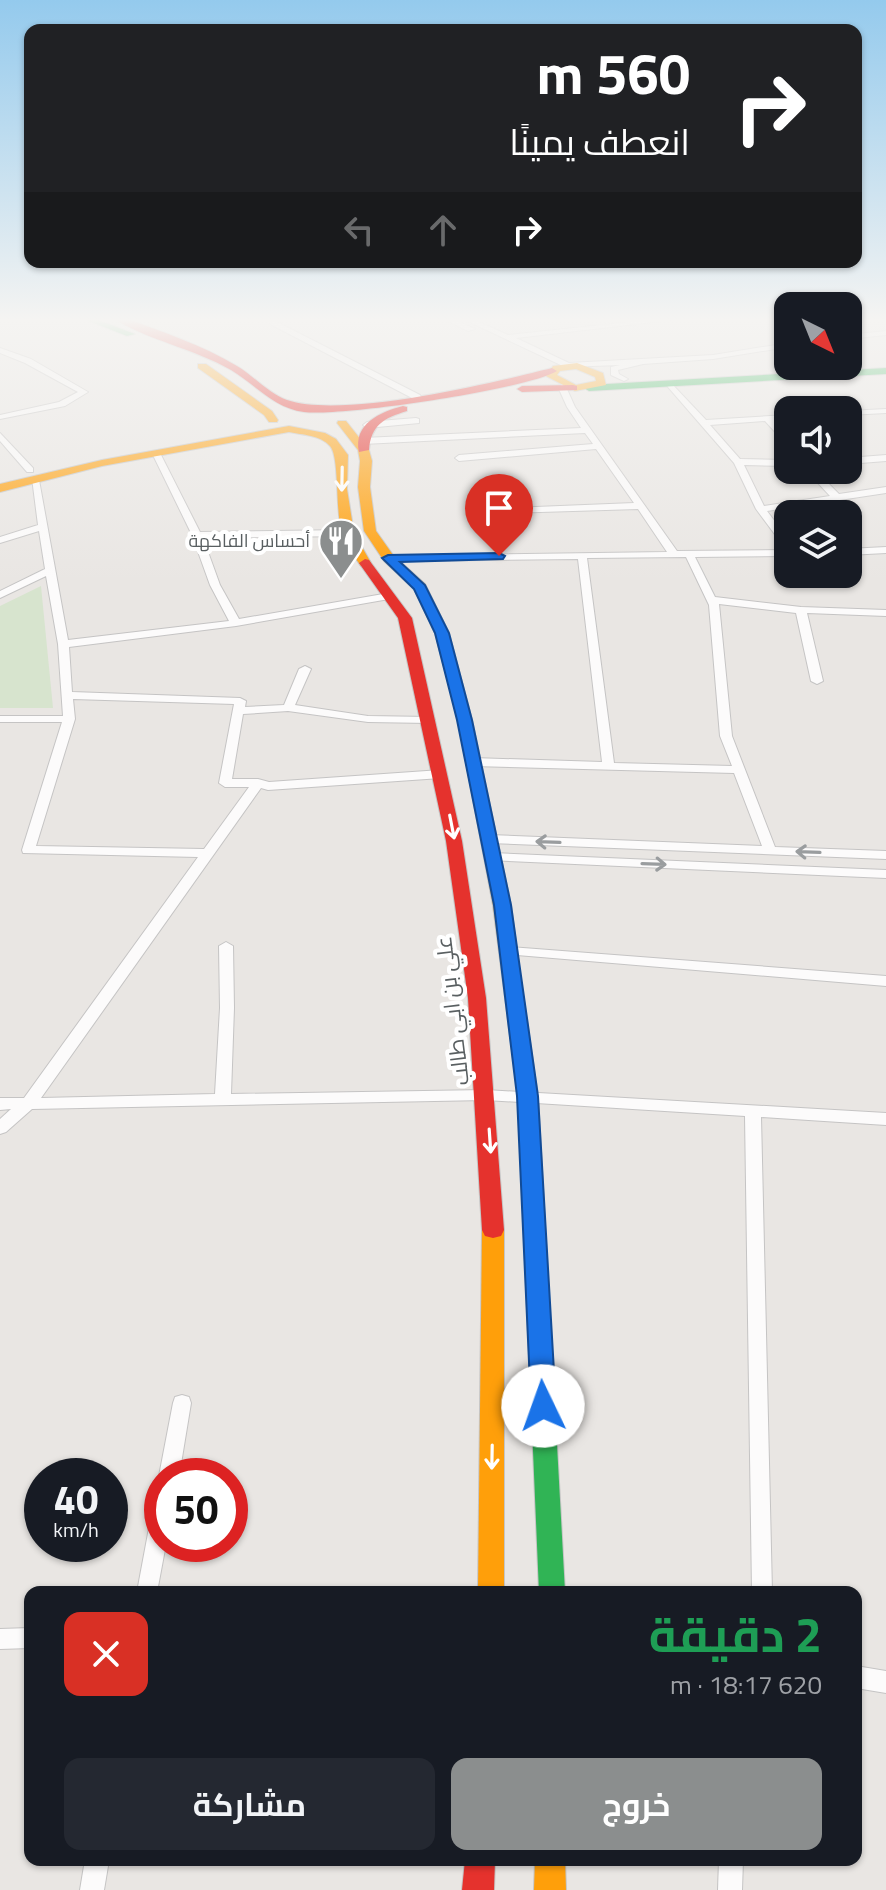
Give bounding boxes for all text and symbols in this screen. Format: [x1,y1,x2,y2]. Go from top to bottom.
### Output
text: 560 m [537,31,690,116]
icon: right [718,56,822,160]
text: انعطف يمينًا [509,114,690,169]
icon: left [337,208,381,252]
icon: ahead [421,208,465,252]
icon: right [505,208,549,252]
north arrow [774,292,862,380]
map controls [774,292,862,588]
button: sound [774,396,862,484]
one-way arrow [334,465,350,492]
pin [465,474,533,556]
icon: arrive [477,486,521,530]
button: layers [774,500,862,588]
restaurant icon: أحساس الفاكهة [317,517,365,580]
place label: أحساس الفاكهة [188,527,310,554]
one-way arrow [445,814,460,840]
one-way arrow [535,834,562,849]
one-way arrow [795,844,822,859]
one-way arrow [640,856,667,871]
street label: علي بن ابي طالب [426,934,478,1088]
one-way arrow [482,1127,497,1154]
position arrow [501,1364,585,1448]
one-way arrow [485,1443,500,1470]
speed limit sign: 50 [144,1458,248,1562]
text: 40 [54,1469,98,1530]
text: km/h [53,1514,99,1545]
text: 2 دقيقة [649,1598,822,1671]
button: close [64,1612,148,1696]
text: 620 m · 18:17 [670,1665,822,1704]
button: مشاركة [64,1758,435,1850]
button: خروج [451,1758,822,1850]

